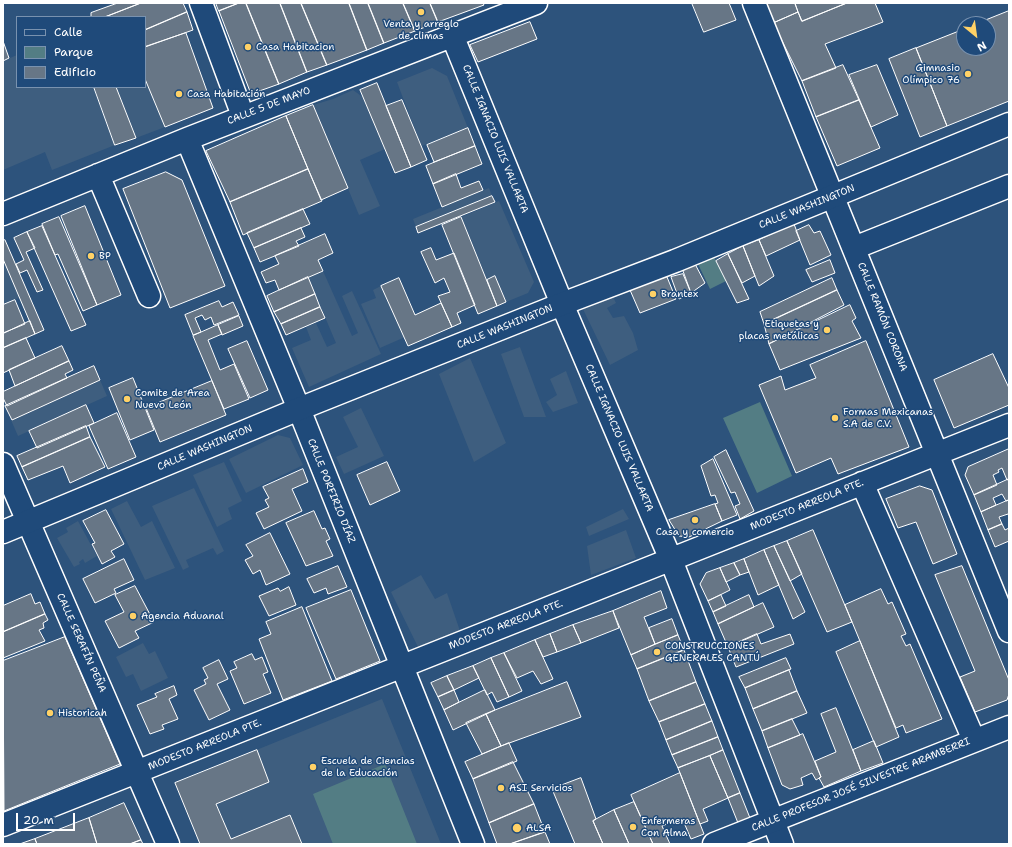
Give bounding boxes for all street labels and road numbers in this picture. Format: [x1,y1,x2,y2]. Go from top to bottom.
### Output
street label: CALLE IGNACIO LUIS VALLARTA [460,63,530,215]
street label: CALLE 5 DE MAYO [226,85,312,127]
street label: CALLE WASHINGTON [757,182,857,232]
street label: CALLE RAMÓN CORONA [855,261,909,373]
street label: CALLE WASHINGTON [455,302,555,352]
street label: CALLE IGNACIO LUIS VALLARTA [582,362,656,514]
street label: CALLE WASHINGTON [156,422,254,474]
street label: CALLE PORFIRIO DÍAZ [305,437,357,545]
street label: MODESTO ARREOLA PTE. [749,477,865,533]
street label: CALLE SERAFÍN PEÑA [54,591,108,695]
street label: MODESTO ARREOLA PTE. [447,598,565,652]
street label: MODESTO ARREOLA PTE. [147,717,263,773]
street label: CALLE PROFESOR JOSÉ SILVESTRE ARAMBERRI [750,736,972,834]

